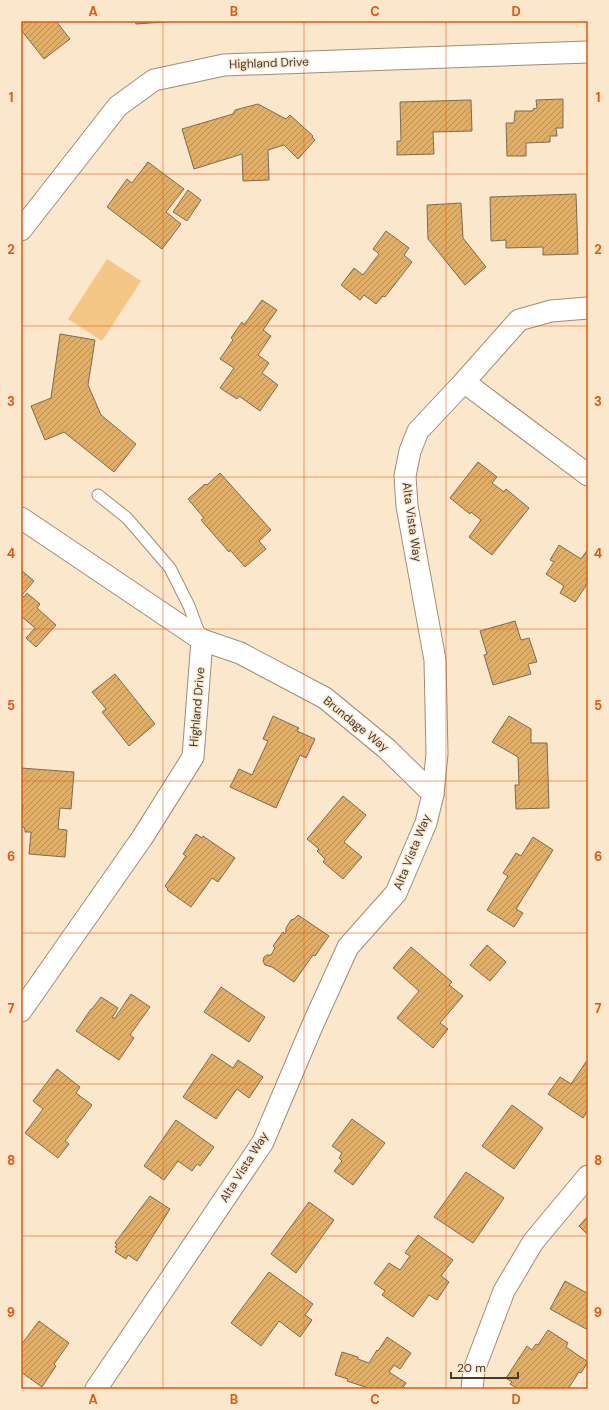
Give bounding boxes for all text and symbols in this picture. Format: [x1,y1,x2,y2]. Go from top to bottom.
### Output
text: A [88,3,98,20]
text: B [230,3,238,20]
text: C [370,3,380,20]
text: D [511,3,521,20]
street label: Highland Drive [229,54,309,72]
text: 1 [9,89,13,106]
text: 1 [596,89,600,106]
text: 2 [7,241,15,258]
text: 2 [594,241,602,258]
text: 3 [7,393,15,410]
text: 3 [594,393,602,410]
street label: Alta Vista Way [398,481,426,563]
text: 4 [7,545,15,562]
text: 4 [594,545,602,562]
street label: Highland Drive [186,666,208,747]
street label: Brundage Way [320,693,392,756]
text: 5 [7,697,15,714]
text: 5 [594,697,602,714]
street label: Alta Vista Way [390,812,435,892]
text: 6 [7,848,15,865]
text: 6 [594,848,602,865]
text: 7 [8,1000,15,1017]
text: 7 [595,1000,602,1017]
street label: Alta Vista Way [216,1128,272,1205]
text: 8 [7,1152,15,1169]
text: 8 [594,1152,602,1169]
text: 9 [7,1304,15,1321]
text: 9 [594,1304,602,1321]
scale bar [451,1354,518,1380]
text: 20 m [457,1360,486,1376]
text: A [88,1391,98,1408]
text: B [230,1391,238,1408]
text: C [370,1391,380,1408]
text: D [511,1391,521,1408]

